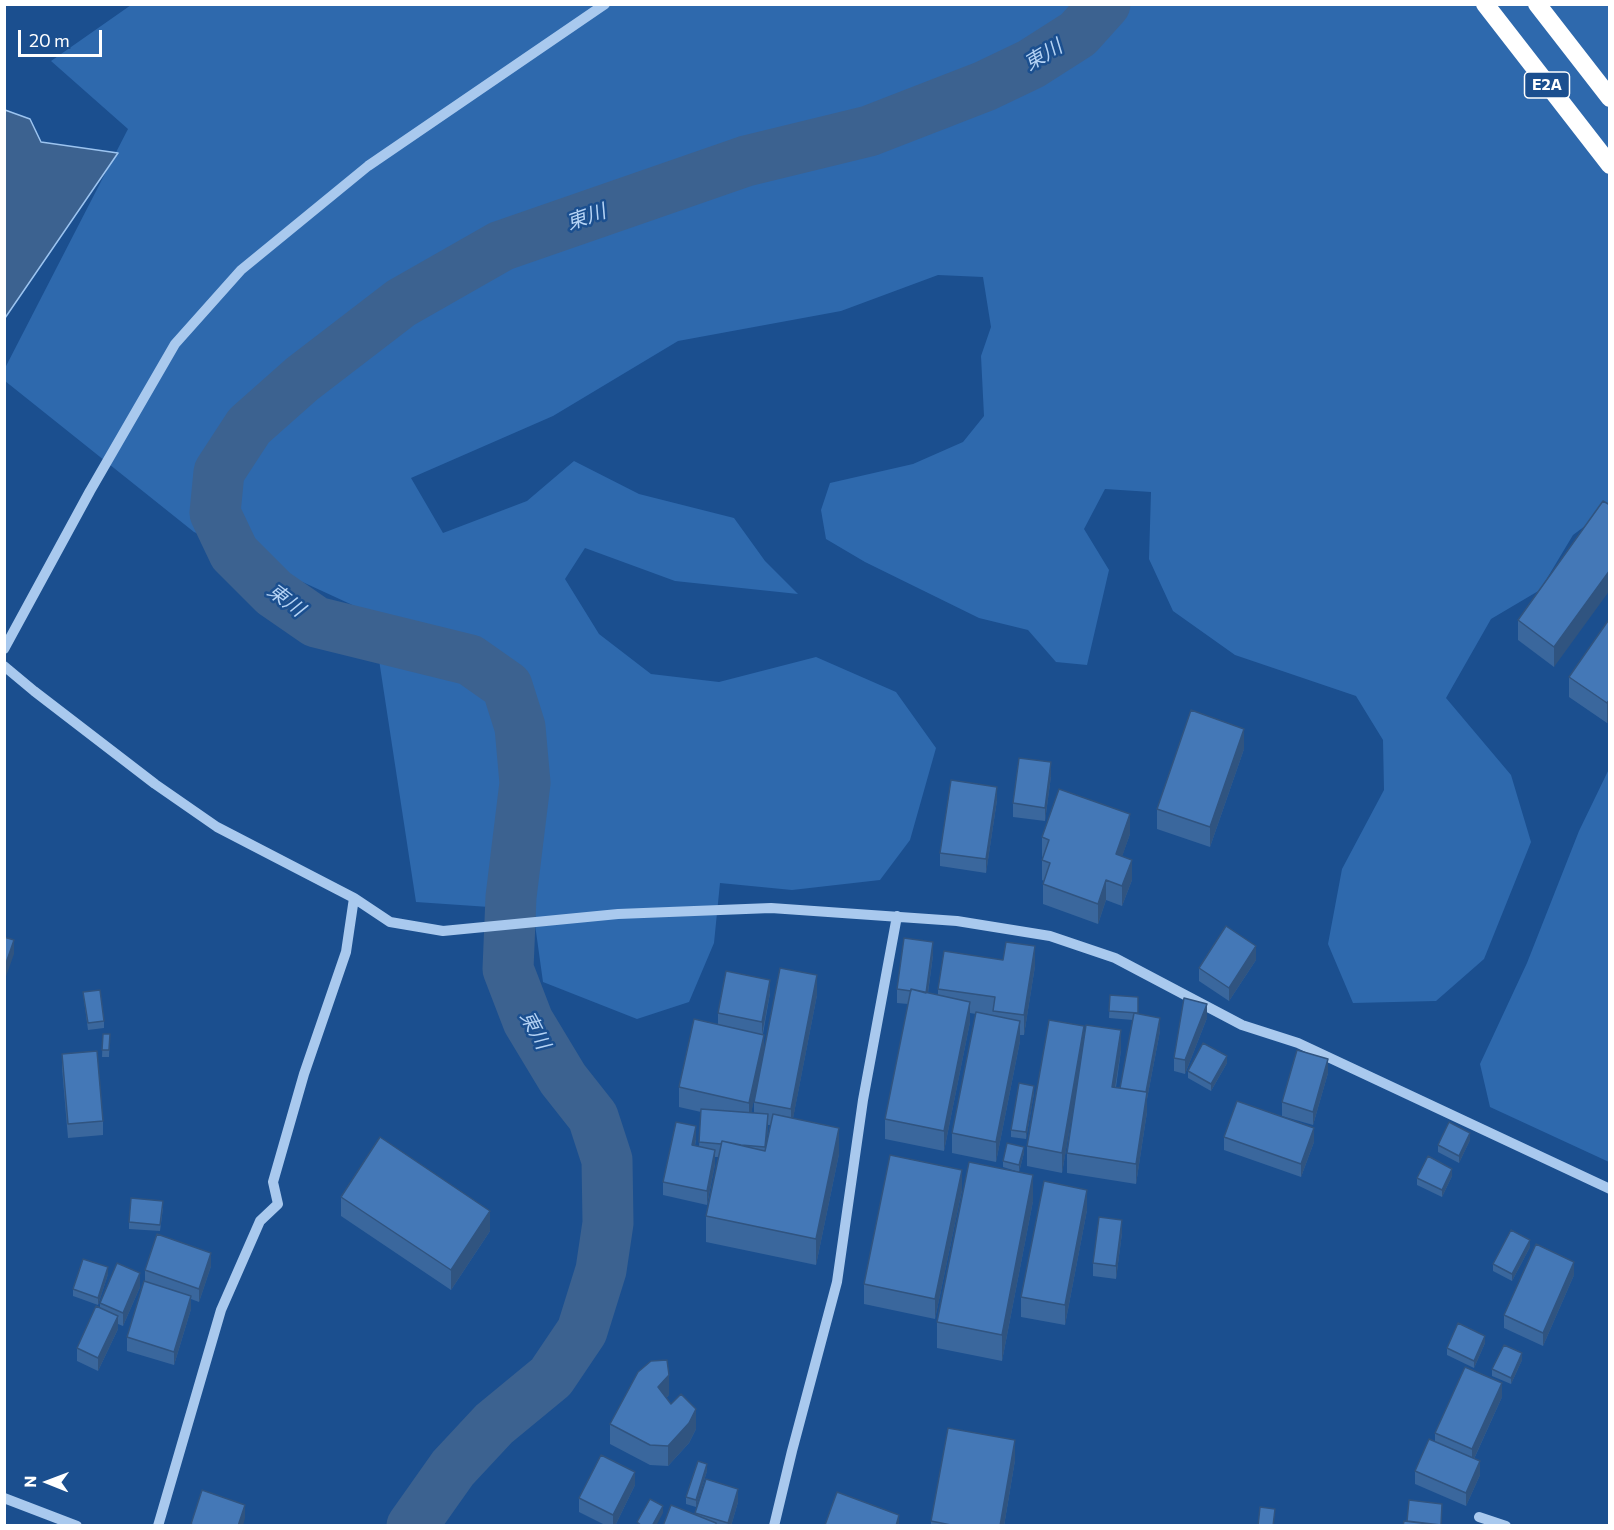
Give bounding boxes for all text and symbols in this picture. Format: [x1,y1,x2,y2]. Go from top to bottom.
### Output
scale bar [21,18,105,56]
text: 20 m [29,29,70,51]
water label: 東川 [1020,34,1066,76]
road number: E2A [1524,72,1570,98]
water label: 東川 [563,199,609,235]
water label: 東川 [263,578,309,622]
water label: 東川 [515,1007,555,1053]
north arrow [18,1452,78,1512]
text: N [20,1476,39,1488]

